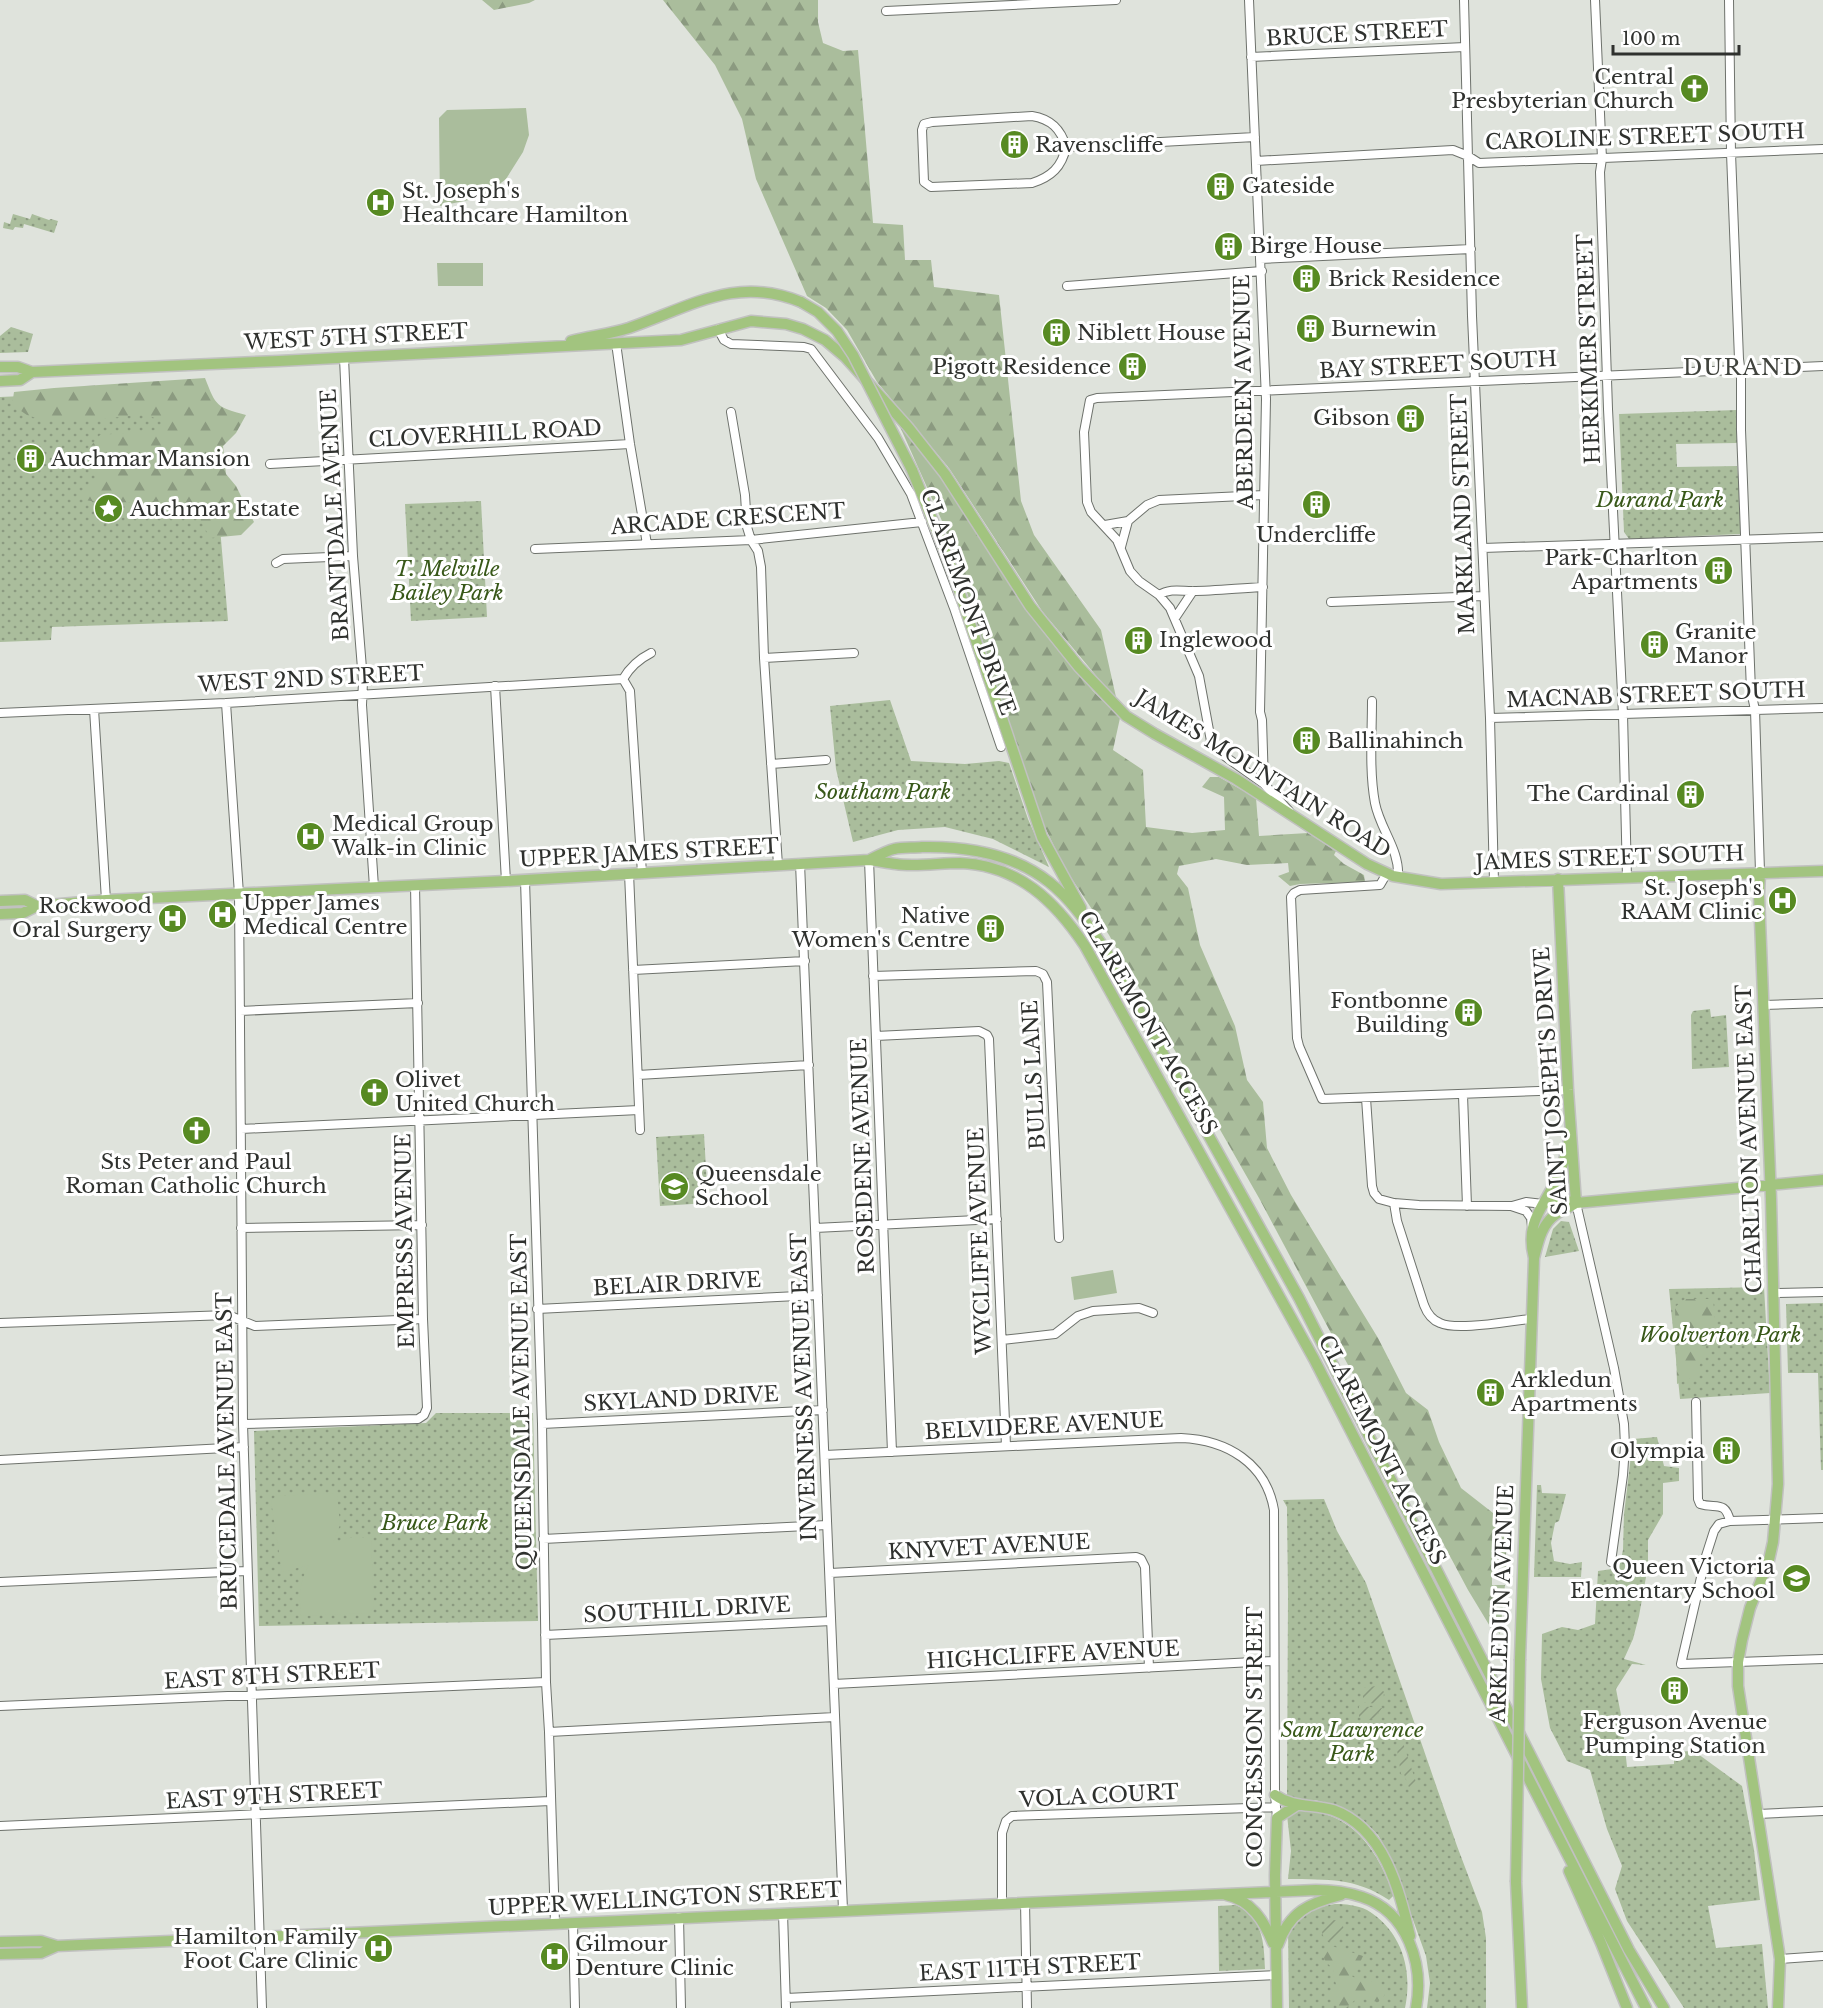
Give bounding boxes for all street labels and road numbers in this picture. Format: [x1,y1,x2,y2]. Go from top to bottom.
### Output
street label: BRUCE STREET [1265,16,1449,52]
street label: CAROLINE STREET SOUTH [1485,118,1805,156]
street label: HERKIMER STREET [1572,233,1606,465]
street label: ABERDEEN AVENUE [1229,274,1259,511]
street label: WEST 5TH STREET [242,318,469,356]
street label: BAY STREET SOUTH [1318,346,1558,384]
street label: BRANTDALE AVENUE [315,388,355,642]
street label: MARKLAND STREET [1446,393,1480,635]
street label: CLOVERHILL ROAD [368,415,602,453]
street label: CLAREMONT DRIVE [915,485,1021,719]
street label: ARCADE CRESCENT [609,498,846,540]
street label: WEST 2ND STREET [196,660,425,698]
street label: MACNAB STREET SOUTH [1506,677,1806,713]
street label: JAMES MOUNTAIN ROAD [1128,683,1396,864]
street label: UPPER JAMES STREET [518,833,780,873]
street label: JAMES STREET SOUTH [1472,840,1745,876]
street label: CLAREMONT ACCESS [1073,906,1223,1140]
street label: SAINT JOSEPH'S DRIVE [1529,946,1573,1216]
street label: CHARLTON AVENUE EAST [1731,984,1767,1294]
street label: BULLS LANE [1017,1000,1051,1150]
street label: ROSEDENE AVENUE [846,1037,880,1275]
street label: WYCLIFFE AVENUE [963,1127,997,1356]
street label: EMPRESS AVENUE [390,1133,420,1349]
street label: INVERNESS AVENUE EAST [786,1232,822,1542]
street label: QUEENSDALE AVENUE EAST [506,1233,538,1571]
street label: BELAIR DRIVE [592,1267,762,1301]
street label: BRUCEDALE AVENUE EAST [211,1292,243,1610]
street label: CLAREMONT ACCESS [1313,1331,1451,1569]
street label: SKYLAND DRIVE [583,1381,779,1417]
street label: BELVIDERE AVENUE [924,1407,1164,1445]
street label: ARKLEDUN AVENUE [1485,1484,1519,1725]
street label: KNYVET AVENUE [887,1529,1091,1565]
street label: SOUTHILL DRIVE [583,1592,791,1628]
street label: CONCESSION STREET [1242,1606,1268,1868]
street label: HIGHCLIFFE AVENUE [926,1635,1180,1675]
street label: EAST 8TH STREET [163,1657,381,1695]
street label: EAST 9TH STREET [165,1777,383,1815]
street label: VOLA COURT [1018,1779,1179,1813]
street label: UPPER WELLINGTON STREET [487,1877,843,1921]
street label: EAST 11TH STREET [918,1949,1142,1987]

